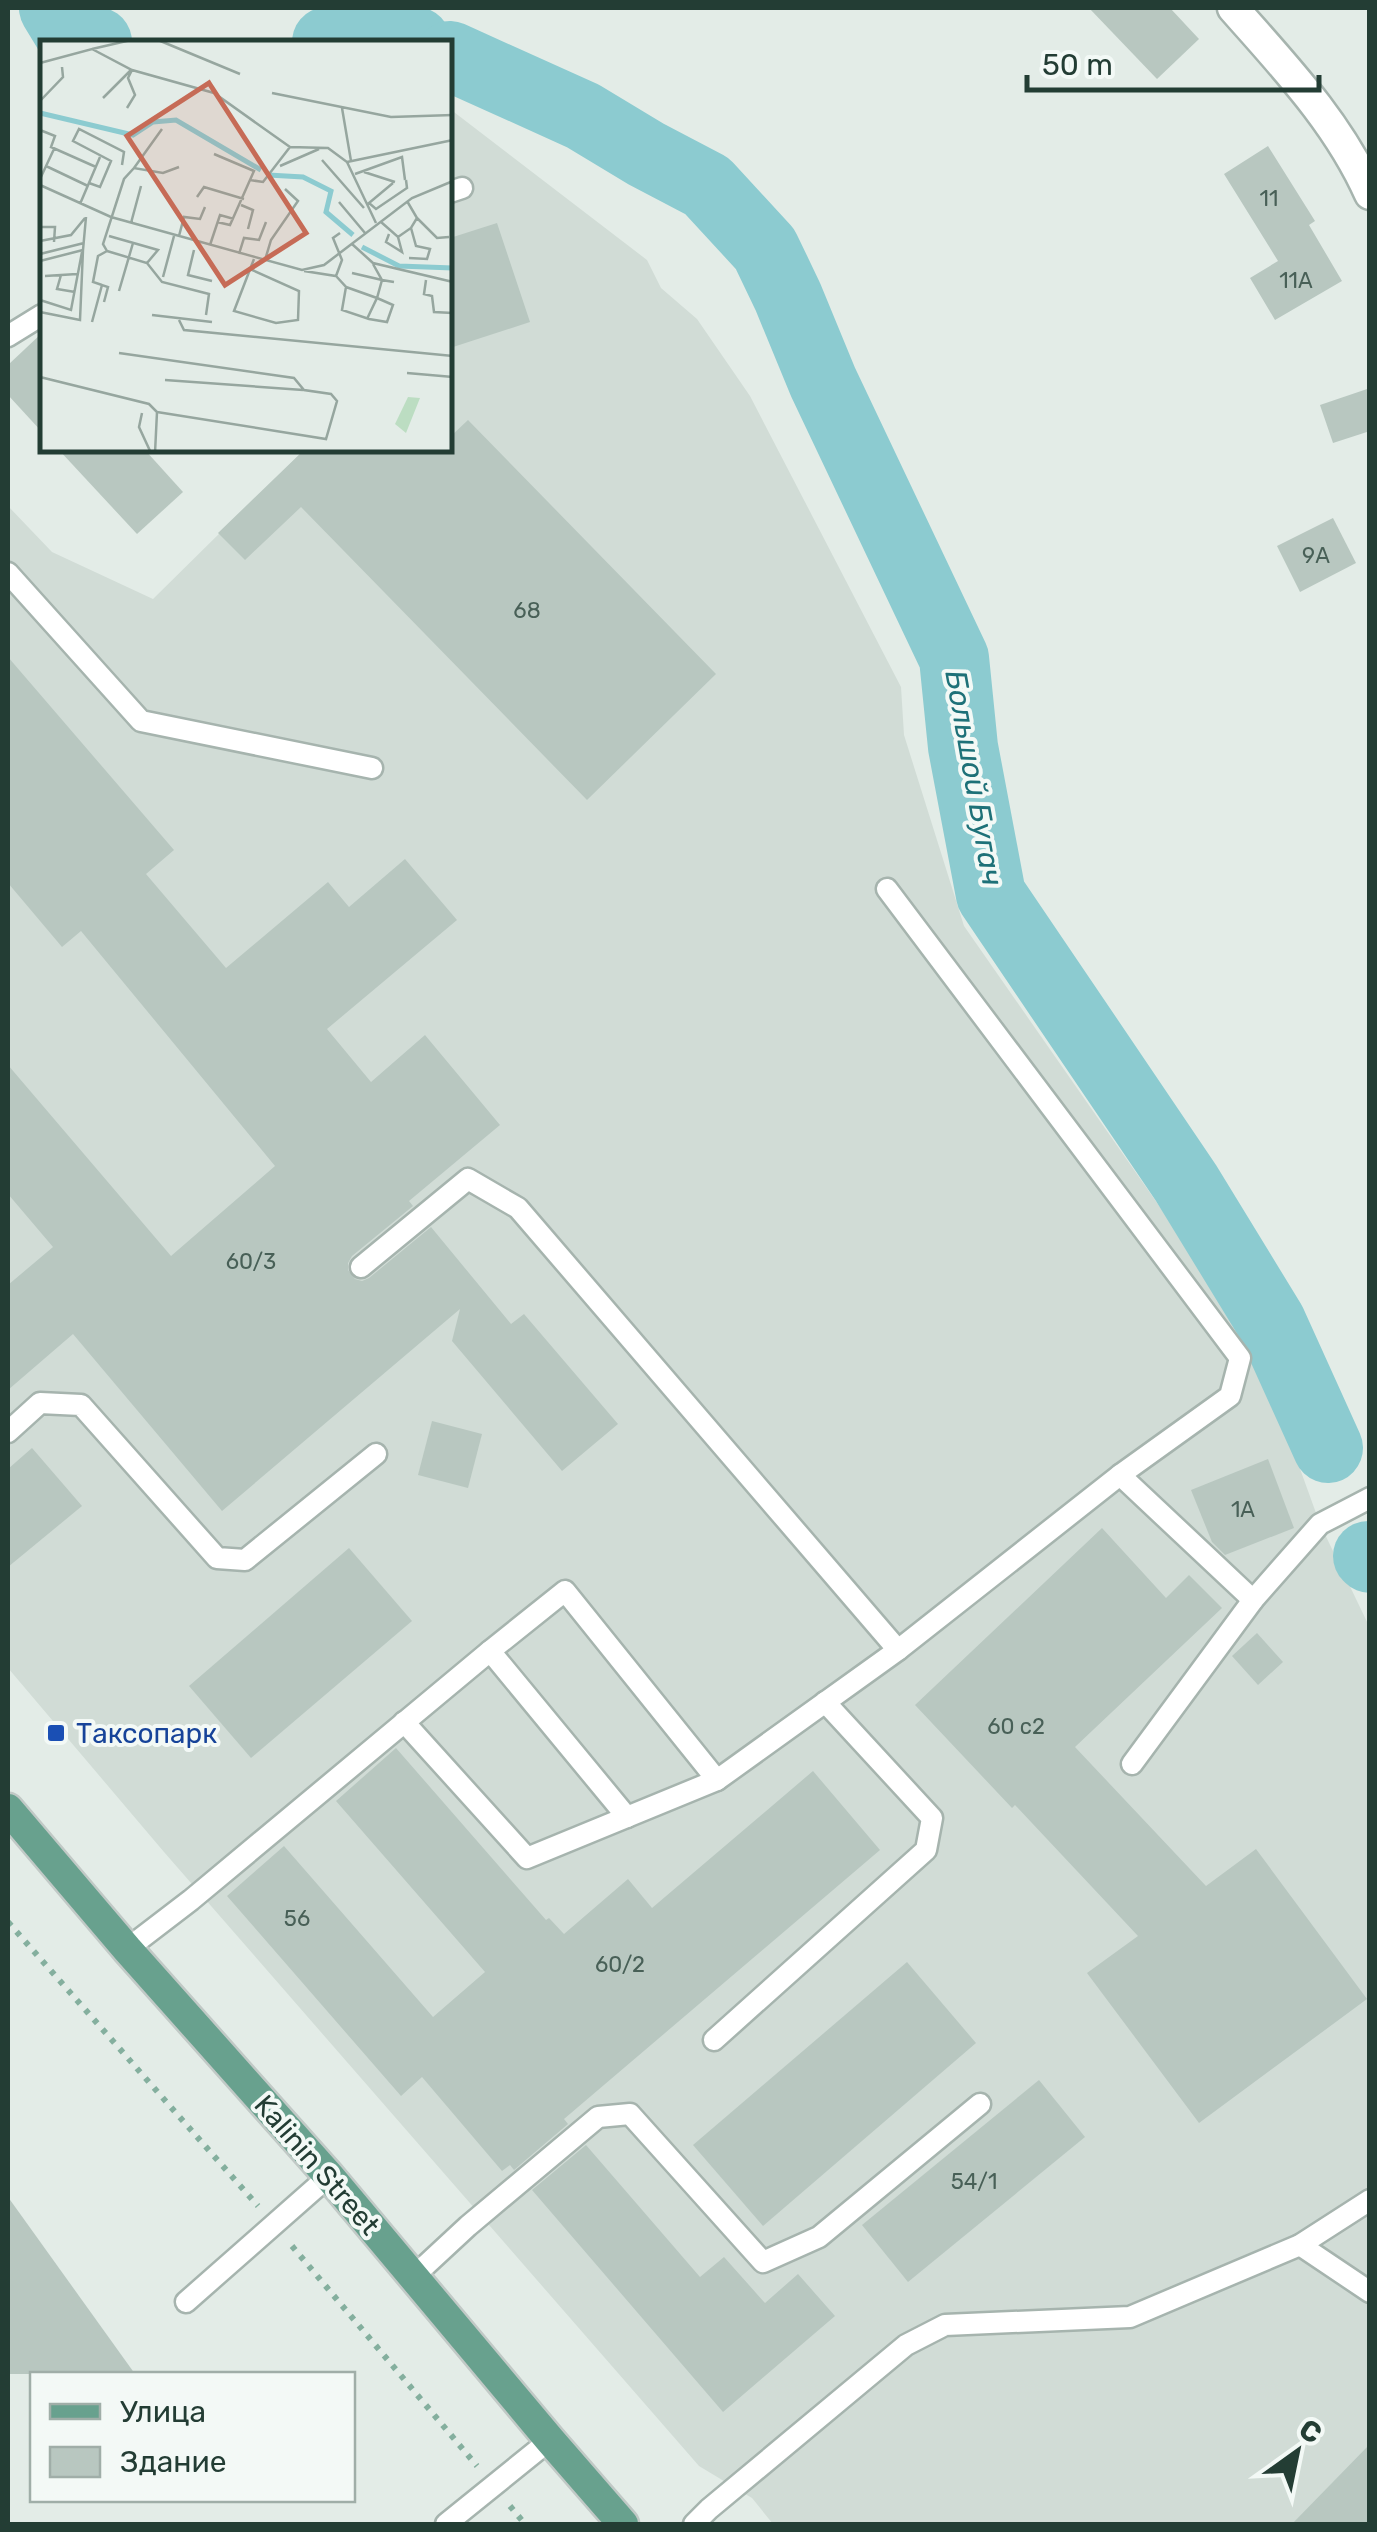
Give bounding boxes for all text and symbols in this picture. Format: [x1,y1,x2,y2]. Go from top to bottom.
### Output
scale bar [1027,30,1320,92]
inset map [40,40,452,452]
text: 50 m [1042,47,1113,83]
house number: 11 [1260,185,1278,212]
house number: 11А [1279,267,1313,294]
house number: 9А [1302,542,1330,569]
house number: 68 [513,597,541,624]
water label: Большой Бугач [937,668,1011,889]
house number: 60/3 [226,1248,276,1275]
house number: 1А [1231,1496,1255,1523]
house number: 60 с2 [987,1713,1045,1740]
place label: Таксопарк [76,1717,217,1750]
marker: Таксопарк [45,1722,67,1744]
house number: 56 [284,1905,310,1932]
house number: 60/2 [595,1951,645,1978]
street label: Kalinin Street [247,2088,387,2242]
house number: 54/1 [951,2168,997,2195]
legend [30,2372,355,2502]
text: Улица [120,2394,206,2430]
north arrow [1247,2402,1347,2502]
text: С [1293,2412,1328,2451]
text: Здание [120,2444,227,2480]

